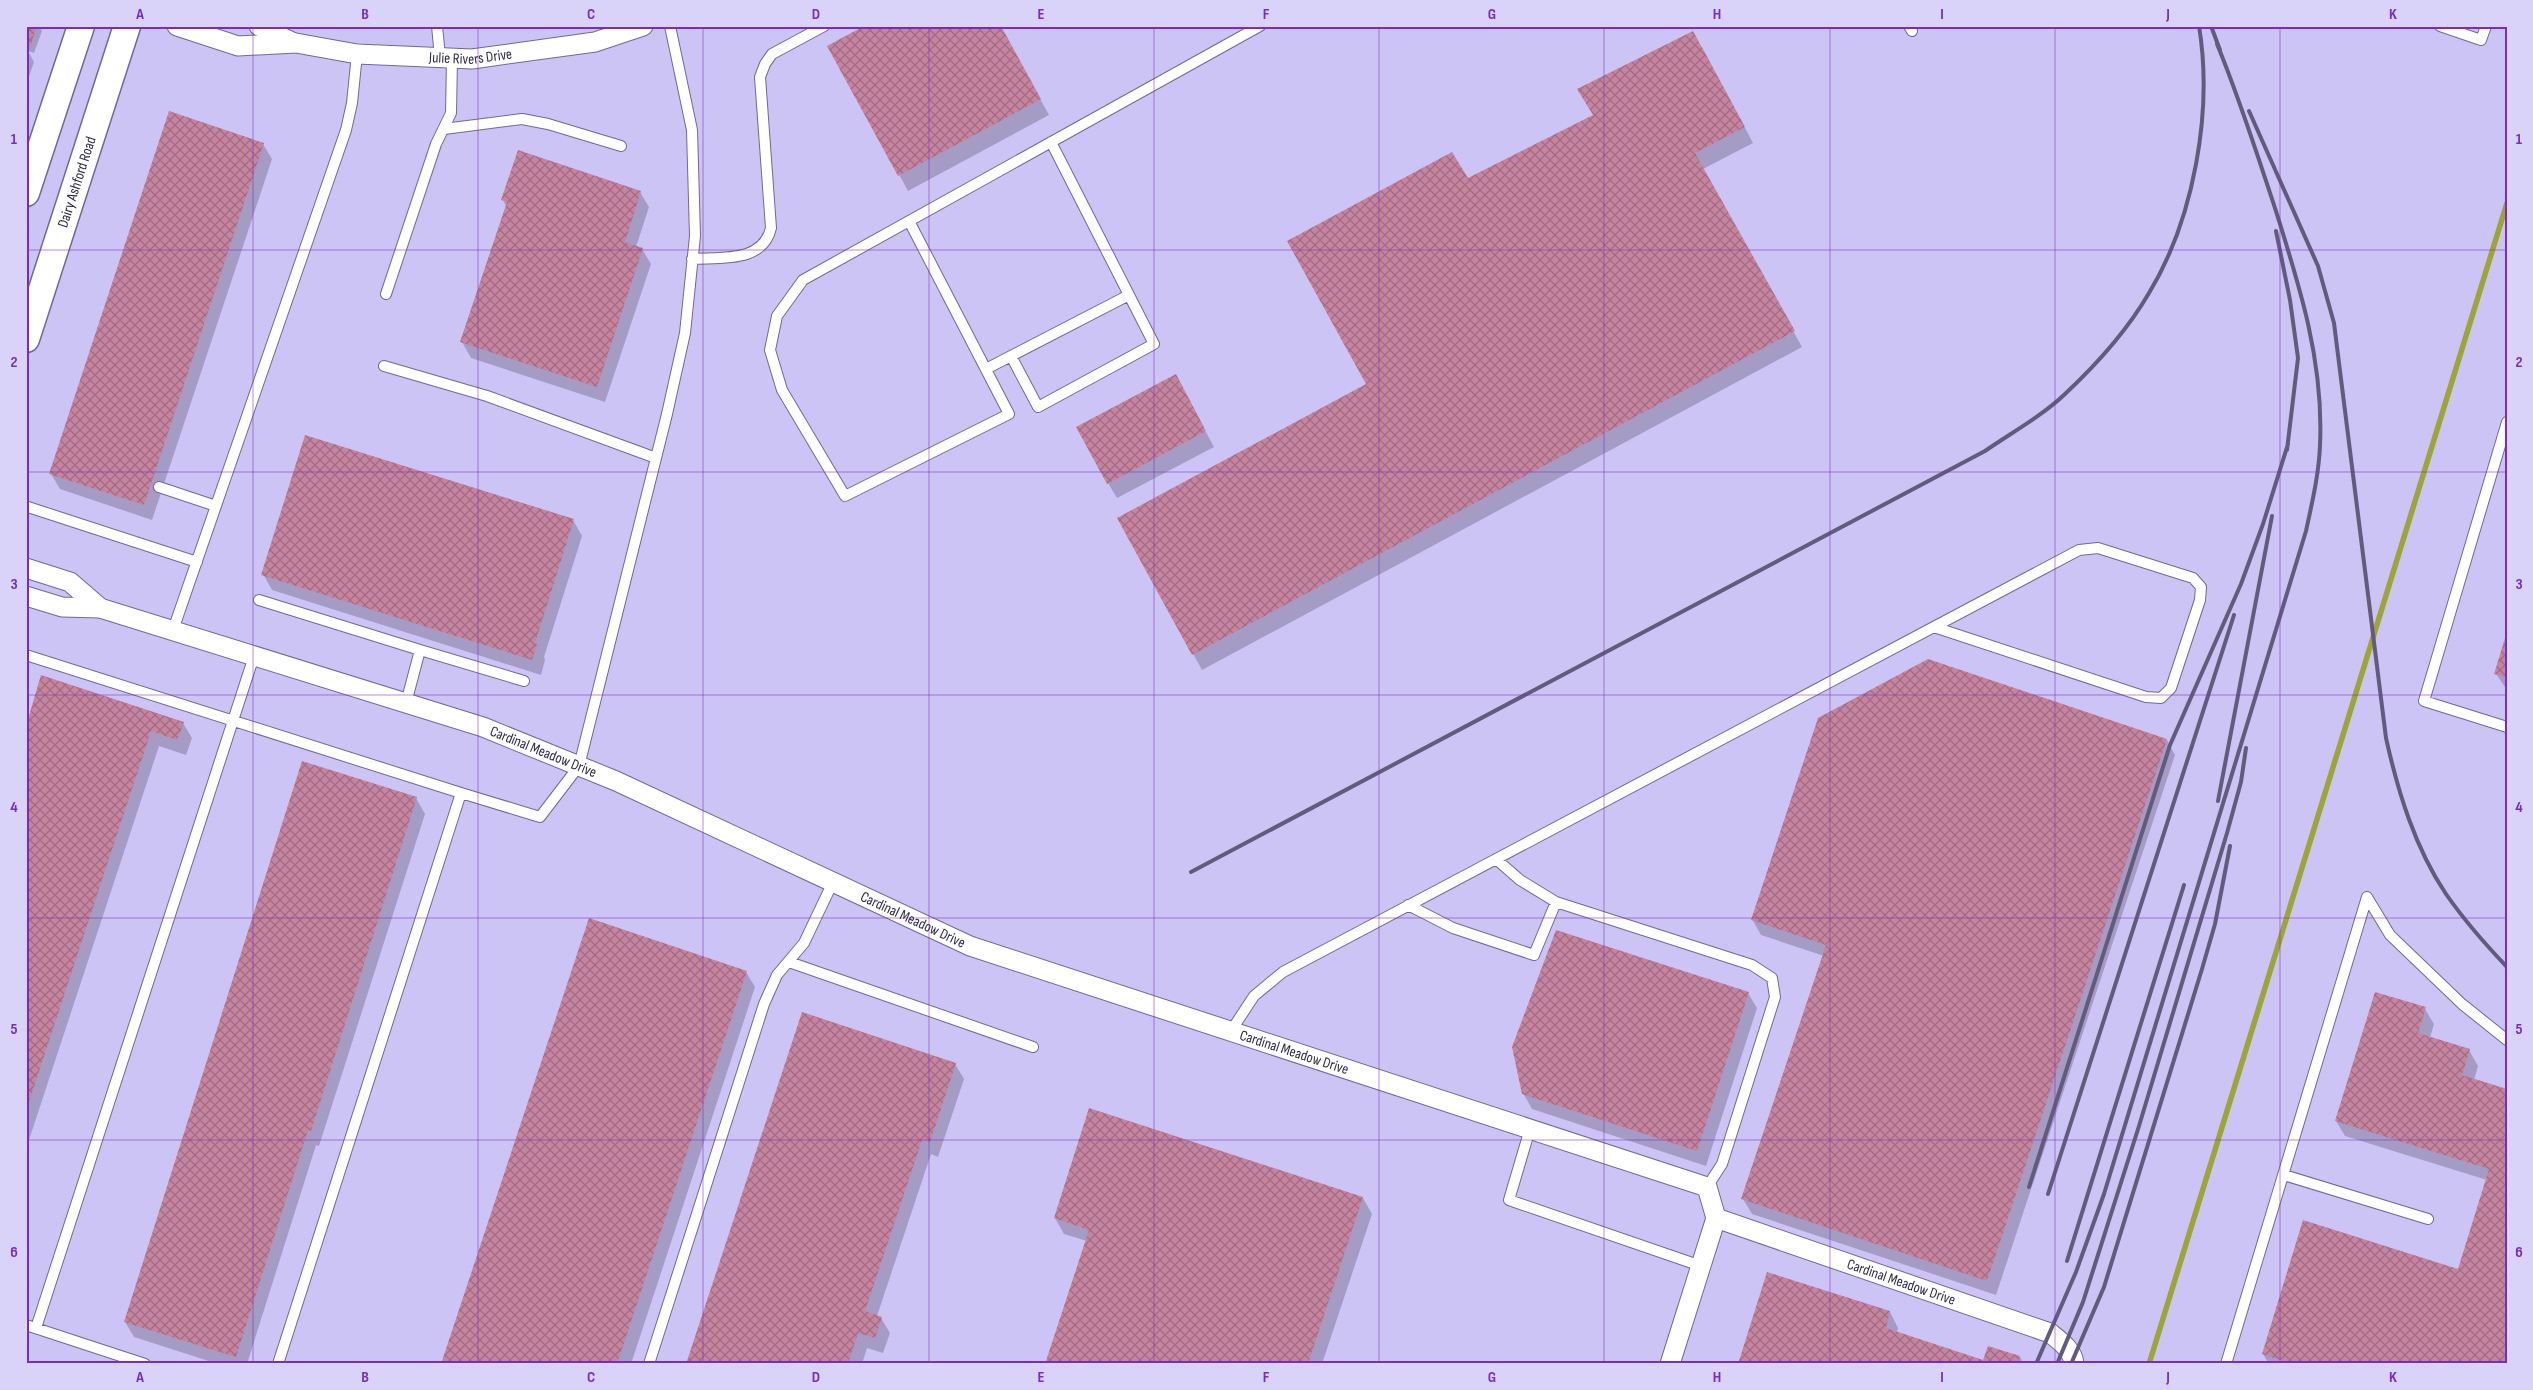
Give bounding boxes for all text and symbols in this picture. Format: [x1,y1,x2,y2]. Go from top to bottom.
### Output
text: A [135,5,144,24]
text: B [361,5,369,24]
text: C [587,5,595,24]
text: D [812,5,820,24]
text: E [1038,5,1045,24]
text: F [1263,5,1270,24]
text: G [1488,5,1496,24]
text: H [1713,5,1721,24]
text: I [1940,5,1944,24]
text: J [2165,5,2170,24]
text: K [2389,5,2397,24]
street label: Julie Rivers Drive [428,45,513,69]
text: 1 [11,130,18,149]
text: 1 [2516,130,2523,149]
street label: Dairy Ashford Road [54,134,101,230]
text: 2 [10,353,18,372]
text: 2 [2515,353,2523,372]
text: 3 [10,575,18,594]
text: 3 [2515,575,2523,594]
street label: Cardinal Meadow Drive [487,722,599,782]
text: 4 [10,798,18,817]
text: 4 [2515,798,2523,817]
street label: Cardinal Meadow Drive [857,887,968,953]
text: 5 [10,1020,18,1039]
text: 5 [2515,1020,2523,1039]
street label: Cardinal Meadow Drive [1237,1026,1351,1079]
text: 6 [10,1243,18,1262]
text: 6 [2515,1243,2523,1262]
street label: Cardinal Meadow Drive [1844,1255,1958,1310]
text: A [135,1368,144,1387]
text: B [361,1368,369,1387]
text: C [587,1368,595,1387]
text: D [812,1368,820,1387]
text: E [1038,1368,1045,1387]
text: F [1263,1368,1270,1387]
text: G [1488,1368,1496,1387]
text: H [1713,1368,1721,1387]
text: I [1940,1368,1944,1387]
text: J [2165,1368,2170,1387]
text: K [2389,1368,2397,1387]

